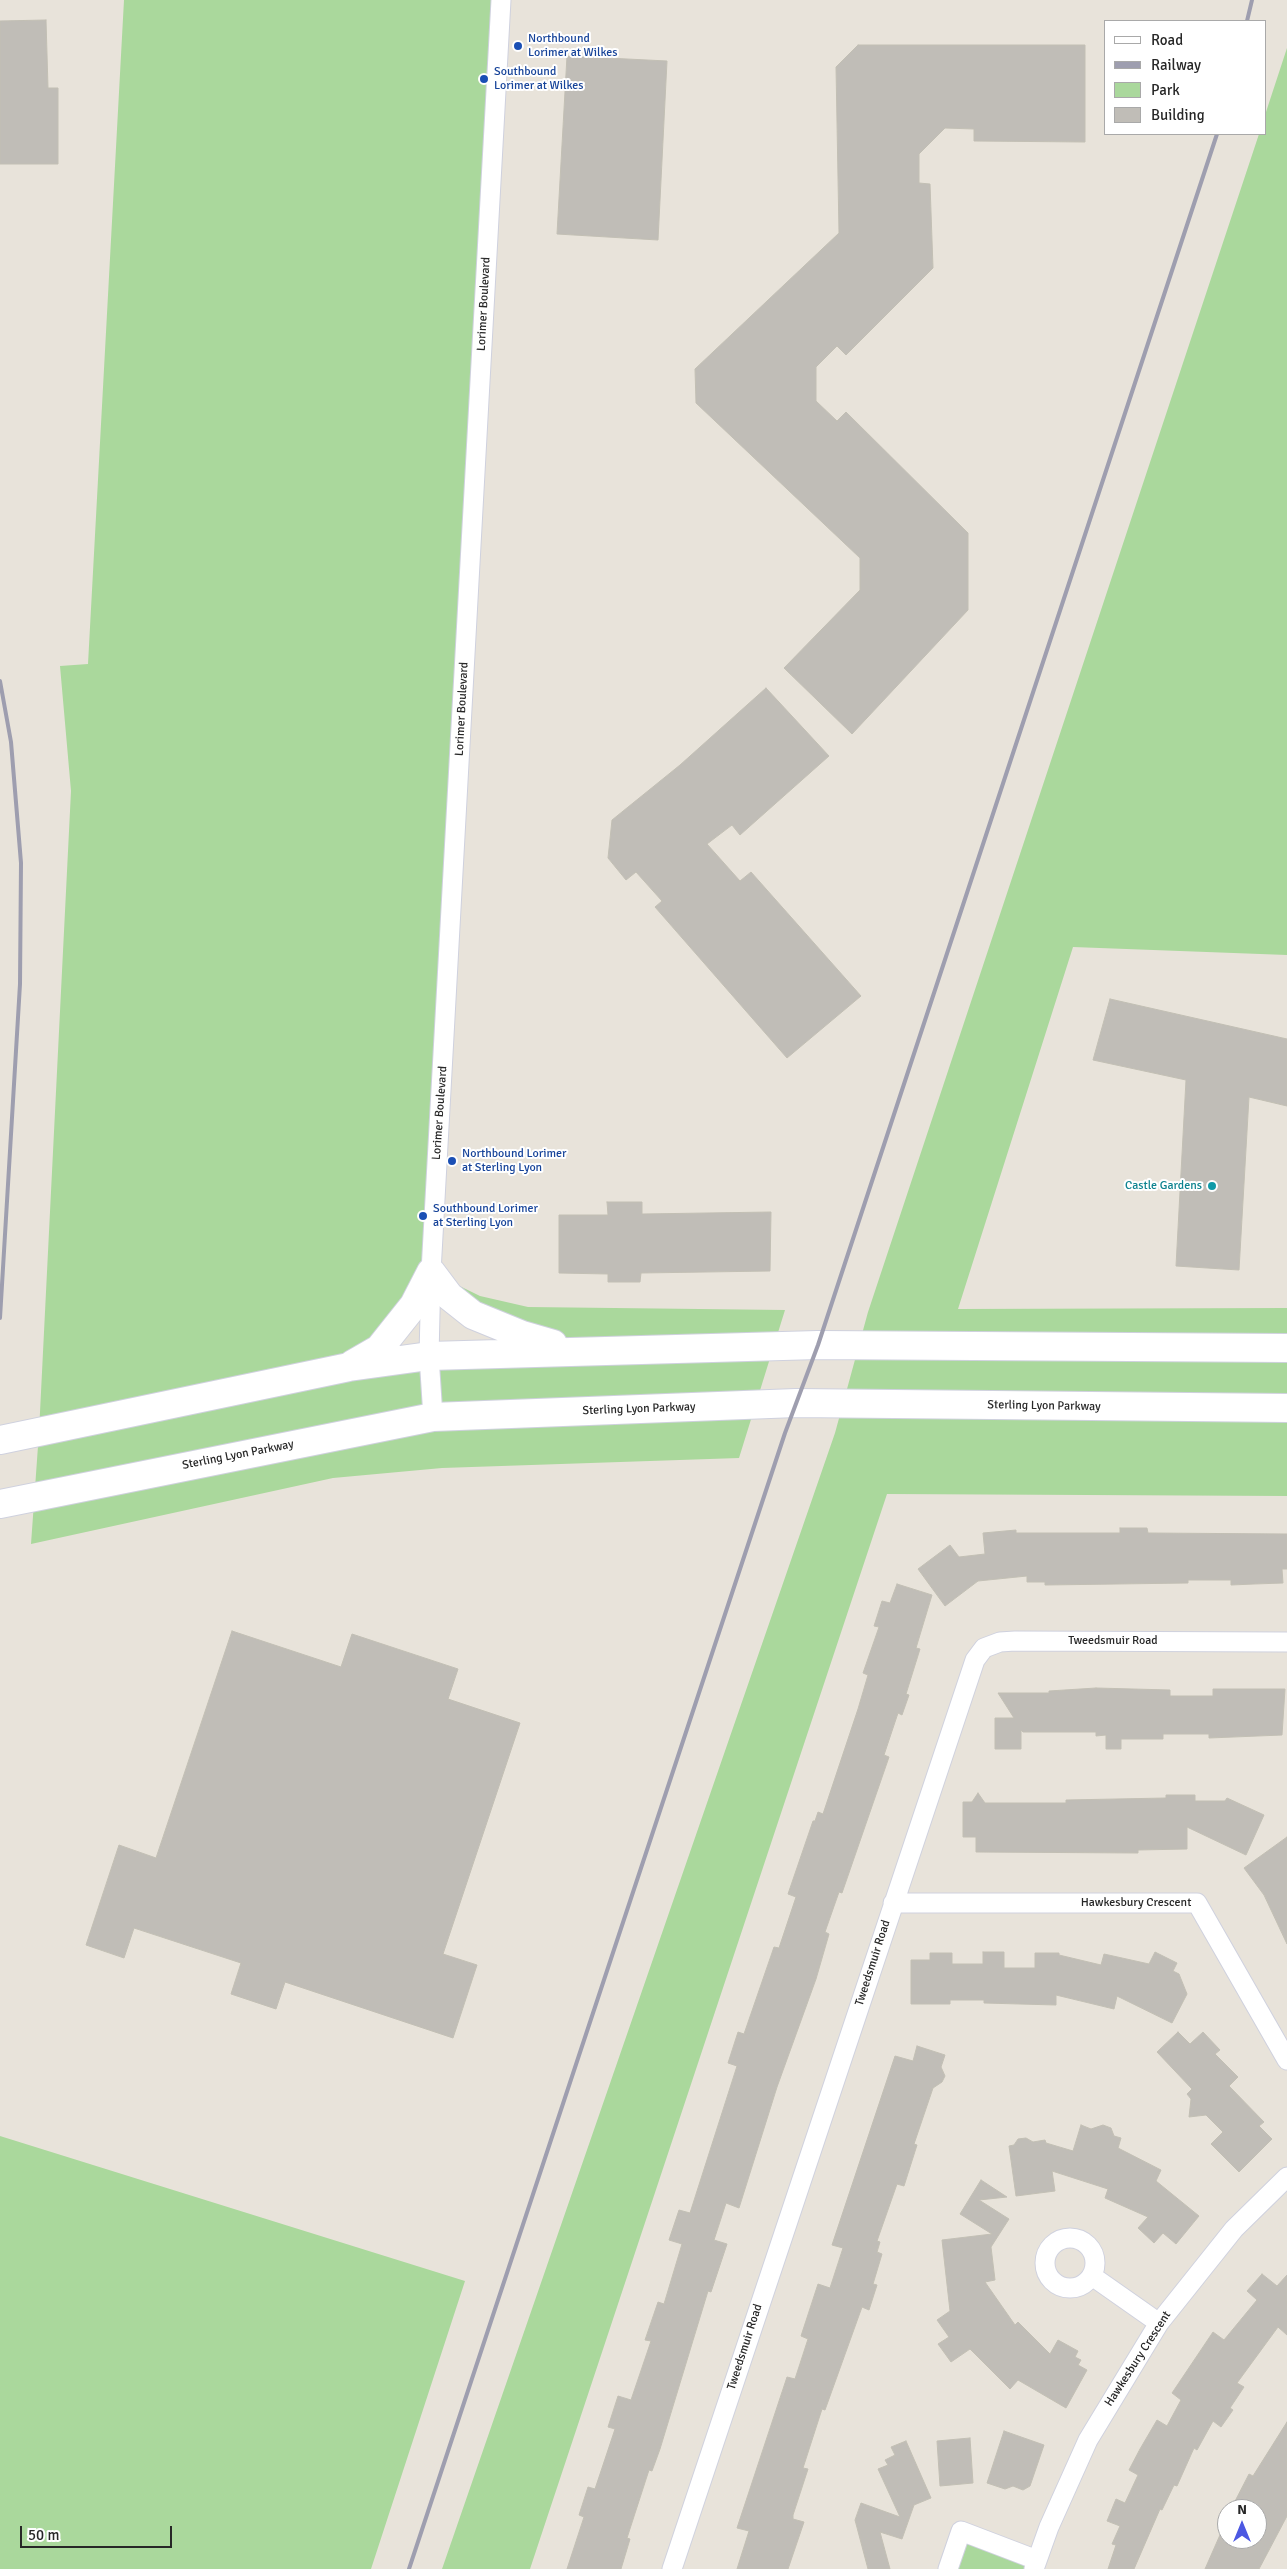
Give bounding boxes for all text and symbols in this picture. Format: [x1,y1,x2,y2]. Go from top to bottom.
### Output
legend [1104,20,1267,135]
text: Road [1151,31,1183,49]
place label: Northbound Lorimer at Wilkes [528,32,618,60]
marker: Northbound Lorimer at Wilkes [512,40,524,52]
text: Railway [1151,56,1201,74]
place label: Southbound Lorimer at Wilkes [494,65,584,93]
marker: Southbound Lorimer at Wilkes [478,73,490,85]
text: Park [1151,81,1180,99]
text: Building [1151,106,1205,124]
street label: Lorimer Boulevard [474,257,494,351]
street label: Lorimer Boulevard [452,662,472,756]
street label: Lorimer Boulevard [430,1066,450,1160]
place label: Northbound Lorimer at Sterling Lyon [462,1147,567,1175]
marker: Northbound Lorimer at Sterling Lyon [446,1155,458,1167]
place label: Castle Gardens [1125,1179,1202,1193]
marker: Castle Gardens [1206,1180,1218,1192]
place label: Southbound Lorimer at Sterling Lyon [433,1202,538,1230]
marker: Southbound Lorimer at Sterling Lyon [417,1210,429,1222]
street label: Sterling Lyon Parkway [987,1398,1101,1414]
street label: Sterling Lyon Parkway [582,1400,696,1418]
street label: Sterling Lyon Parkway [181,1437,295,1473]
street label: Tweedsmuir Road [1068,1634,1158,1648]
street label: Hawkesbury Crescent [1081,1896,1191,1910]
street label: Tweedsmuir Road [852,1918,894,2008]
street label: Tweedsmuir Road [724,2302,766,2392]
street label: Hawkesbury Crescent [1102,2309,1174,2409]
north arrow [1217,2499,1267,2549]
text: N [1237,2501,1247,2518]
scale bar [22,2516,175,2548]
text: 50 m [28,2526,59,2544]

